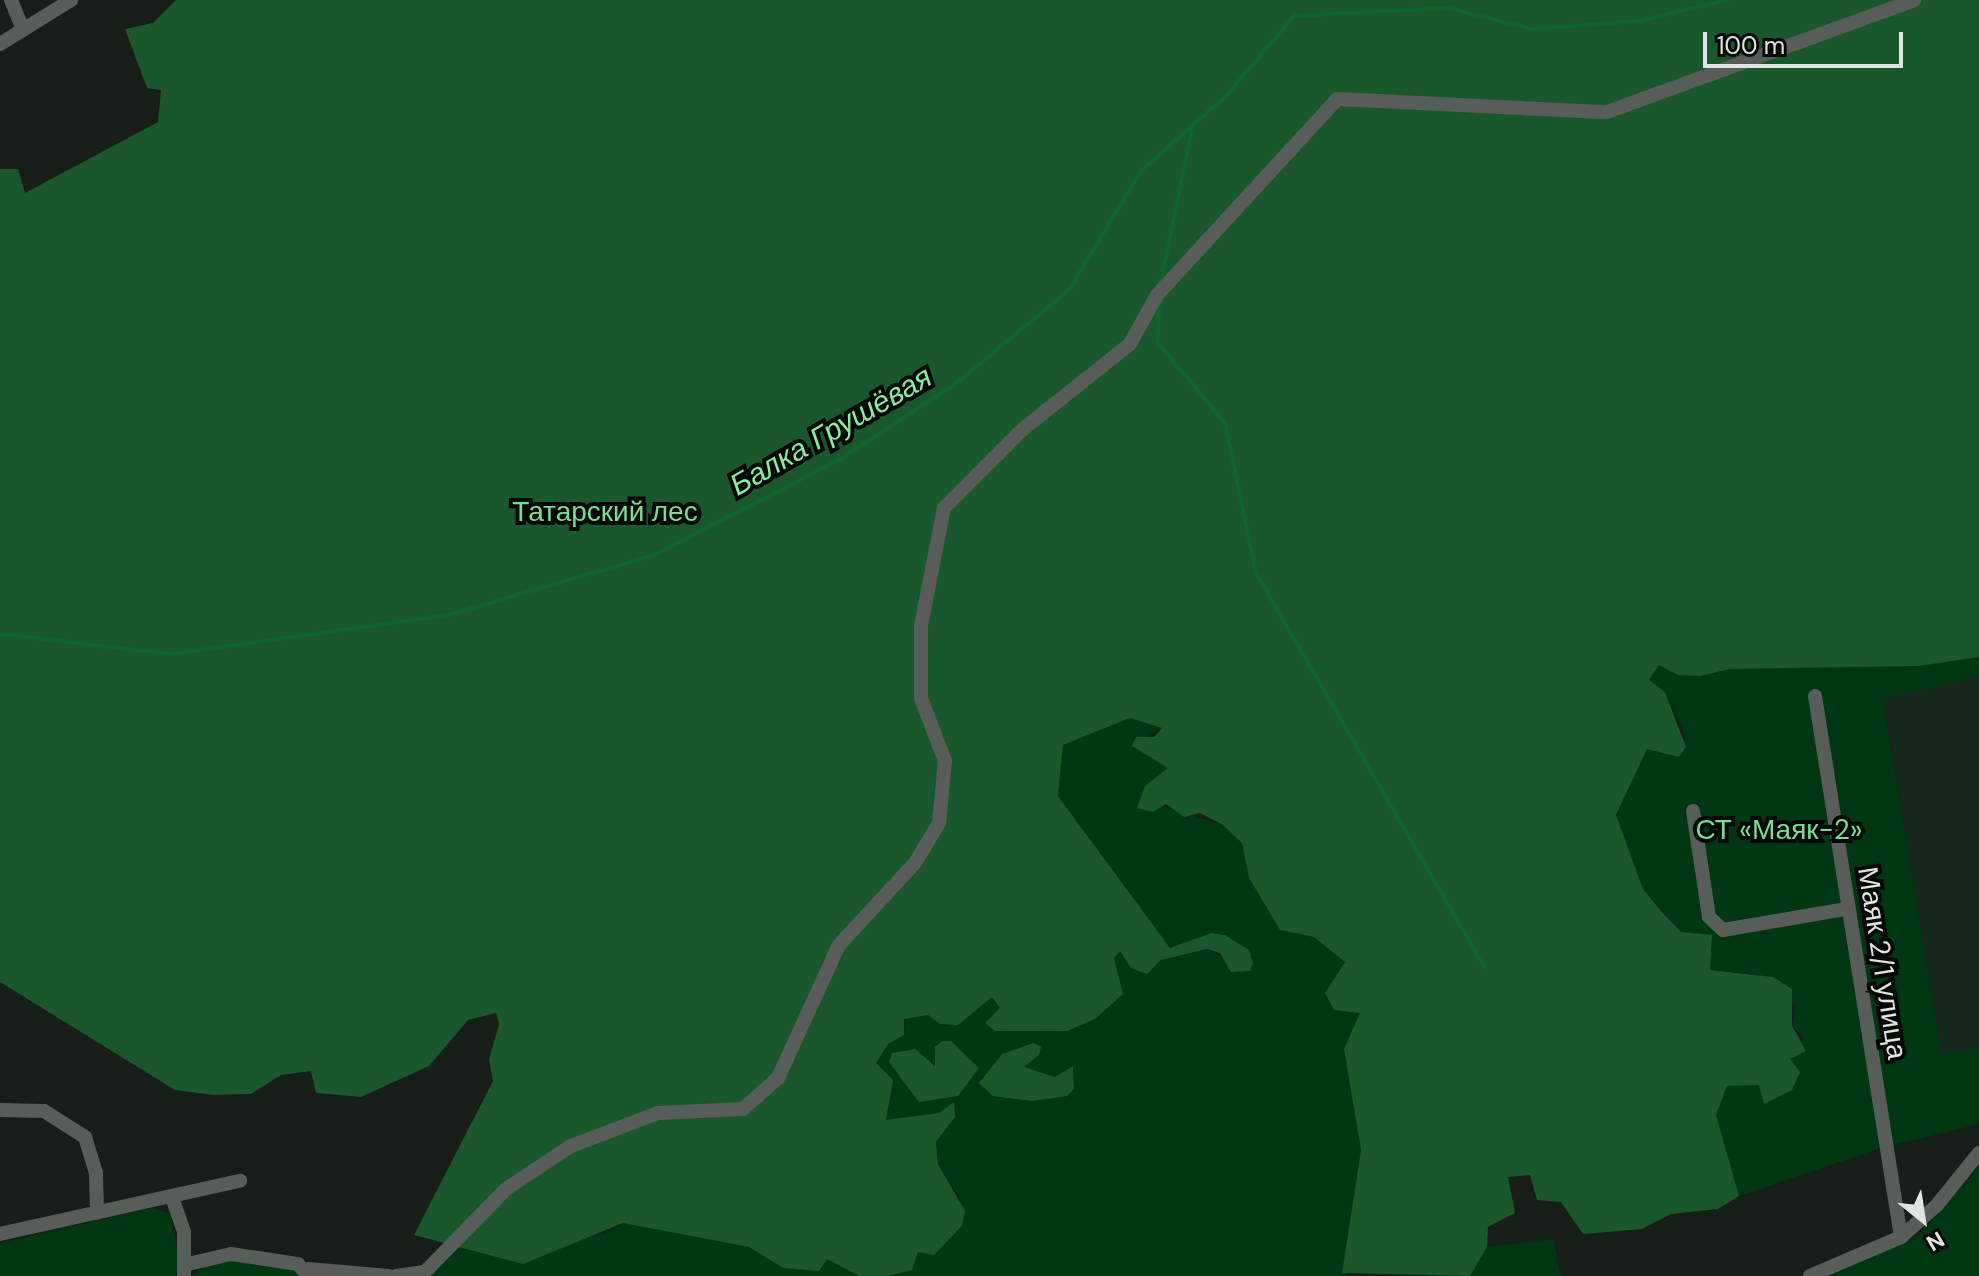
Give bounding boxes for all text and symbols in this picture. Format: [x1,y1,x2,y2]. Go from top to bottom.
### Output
scale bar [1707,16,1907,66]
text: 100 m [1717,30,1785,61]
water label: Балка Грушёвая [724,359,938,503]
park label: Татарский лес [512,495,698,529]
park label: СТ «Маяк-2» [1695,813,1863,847]
street label: Маяк 2/1 улица [1850,864,1914,1062]
north arrow [1883,1180,1963,1260]
text: N [1921,1225,1949,1258]

